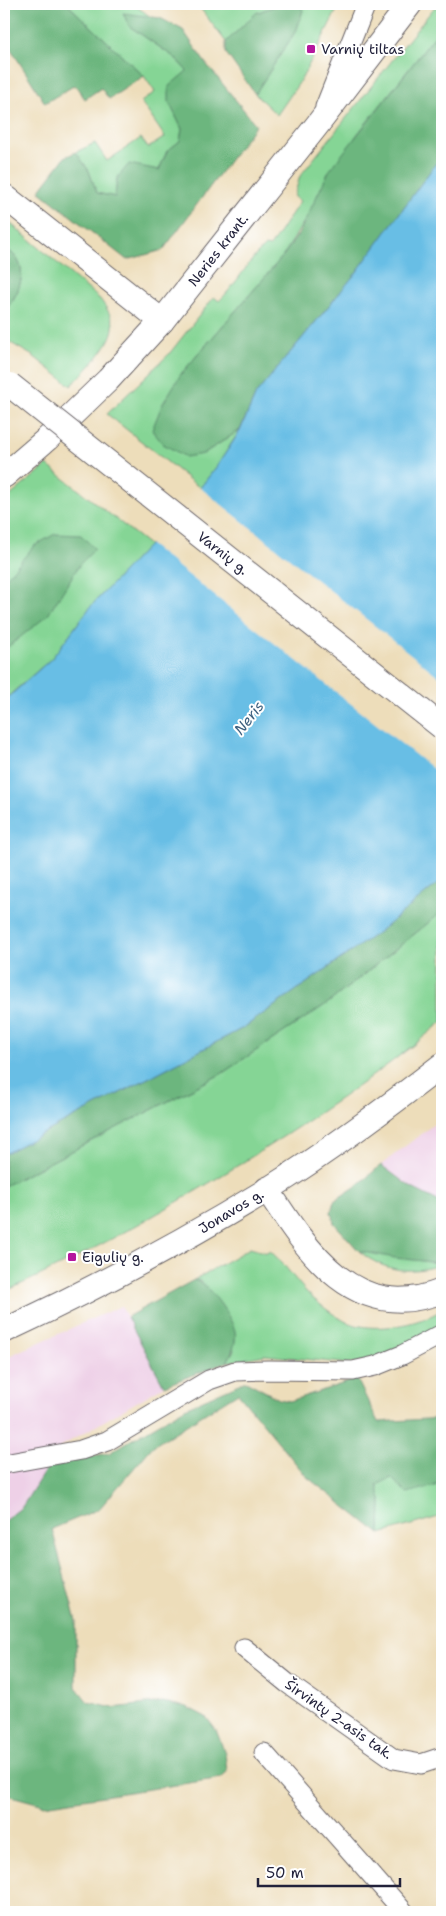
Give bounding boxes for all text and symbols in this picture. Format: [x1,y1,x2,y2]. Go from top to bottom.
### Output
place label: Varnių tiltas [321,40,404,58]
marker: Varnių tiltas [305,43,317,55]
street label: Neries krant. [184,210,252,290]
street label: Varnių g. [194,527,252,579]
water label: Neris [229,697,269,739]
street label: Jonavos g. [195,1185,267,1237]
place label: Eigulių g. [82,1248,144,1266]
marker: Eigulių g. [66,1251,78,1263]
street label: Širvintų 2-asis tak. [282,1675,396,1763]
scale bar [258,1856,401,1888]
text: 50 m [266,1863,304,1883]

